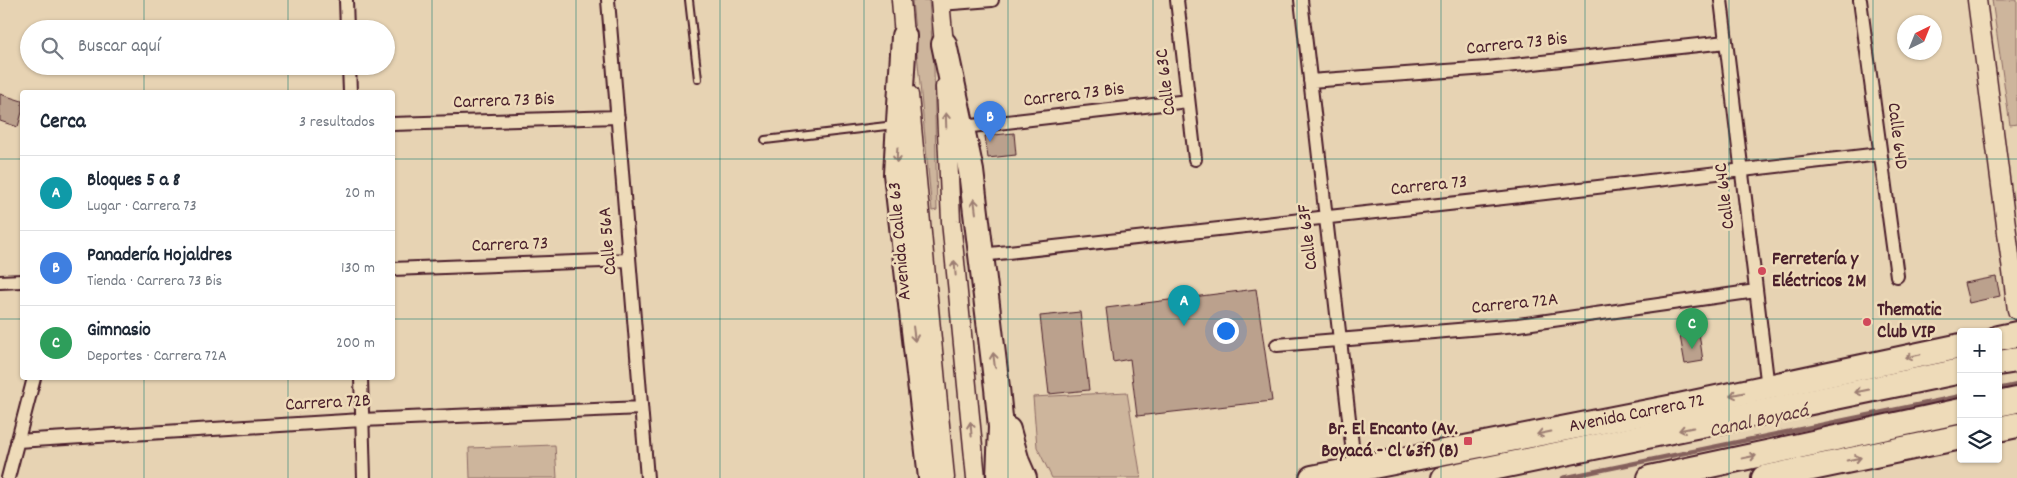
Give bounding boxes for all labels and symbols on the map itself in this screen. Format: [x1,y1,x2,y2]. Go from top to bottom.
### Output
north arrow [1897,15,1942,60]
street label: Carrera 73 Bis [1465,26,1569,64]
street label: Calle 63C [1150,47,1184,117]
street label: Carrera 73 Bis [1022,76,1126,116]
street label: Carrera 73 Bis [453,87,555,117]
pin: B [974,101,1006,142]
street label: Calle 64D [1879,101,1914,171]
one-way arrow [942,112,951,128]
one-way arrow [892,146,902,162]
street label: Calle 64C [1709,161,1743,231]
street label: Carrera 73 [1389,170,1469,204]
street label: Avenida Calle 63 [882,181,920,301]
one-way arrow [970,199,980,215]
street label: Calle 63F [1291,202,1326,272]
street label: Calle 56A [593,206,625,276]
street label: Carrera 73 [471,231,549,261]
place label: Ferretería y Eléctricos 2M [1772,247,1866,296]
one-way arrow [951,260,960,276]
marker: Ferretería y Eléctricos 2M [1756,265,1768,277]
pin: A [1168,285,1200,326]
street label: Carrera 72A [1470,287,1560,323]
place label: Thematic Club VIP [1877,298,1942,347]
pin: C [1676,308,1708,349]
marker: Thematic Club VIP [1861,316,1873,328]
your location [1213,318,1239,344]
one-way arrow [909,325,919,341]
one-way arrow [989,352,999,368]
one-way arrow [1906,352,1922,361]
street label: Avenida Carrera 72 [1567,387,1707,441]
one-way arrow [1854,387,1870,397]
street label: Carrera 72B [285,388,371,420]
one-way arrow [1730,390,1746,399]
water label: Canal Boyacá [1707,397,1813,446]
place label: Br. El Encanto (Av. Boyacá - Cl 63f) (B) [1321,417,1458,466]
one-way arrow [966,422,976,438]
one-way arrow [1678,425,1694,434]
one-way arrow [1536,429,1552,439]
marker: Br. El Encanto (Av. Boyacá - Cl 63f) (B) [1462,435,1474,447]
one-way arrow [1741,452,1757,461]
one-way arrow [1846,454,1862,463]

